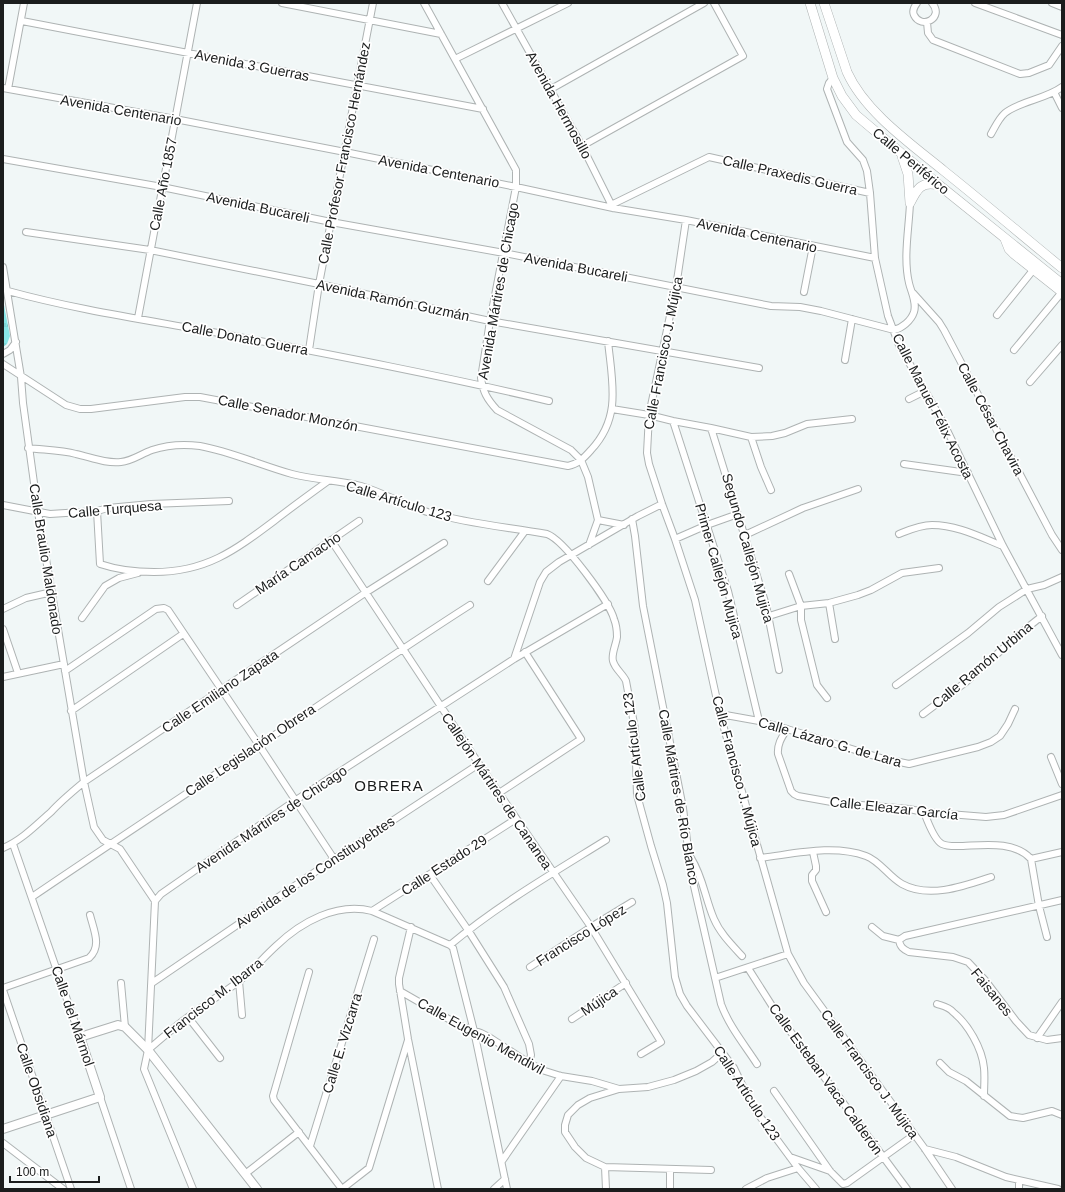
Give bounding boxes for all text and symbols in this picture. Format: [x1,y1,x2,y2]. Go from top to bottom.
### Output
street label: Calle Profesor Francisco Hernández [315,41,373,265]
street label: Avenida 3 Guerras [193,46,311,84]
street label: Avenida Hermosillo [523,48,595,162]
street label: Avenida Centenario [59,91,183,129]
street label: Calle Periférico [869,124,953,198]
street label: Calle Año 1857 [146,136,180,232]
street label: Avenida Centenario [377,151,501,191]
street label: Calle Praxedis Guerra [721,152,859,198]
street label: Avenida Bucareli [205,188,311,226]
street label: Avenida Mártires de Chicago [475,201,522,381]
street label: Avenida Centenario [695,214,819,256]
street label: Avenida Bucareli [523,249,629,285]
street label: Calle Francisco J. Mújica [640,275,686,431]
street label: Avenida Ramón Guzmán [315,276,471,324]
street label: Calle Donato Guerra [180,318,310,358]
street label: Calle Manuel Félix Acosta [889,331,977,482]
street label: Calle César Chavira [955,360,1028,478]
street label: Calle Senador Monzón [217,392,359,434]
street label: Segundo Callejón Mujica [719,471,777,625]
street label: Calle Artículo 123 [344,477,454,525]
street label: Calle Braulio Maldonado [26,482,66,636]
street label: Calle Turquesa [67,497,163,521]
street label: Primer Callejón Mujica [692,501,746,641]
street label: María Camacho [252,528,344,597]
street label: Calle Ramón Urbina [929,618,1036,712]
street label: Calle Emiliano Zapata [159,646,281,736]
street label: Calle Artículo 123 [619,691,649,802]
street label: Calle Francisco J. Mújica [709,694,765,848]
street label: Calle Legislación Obrera [182,700,318,799]
street label: Calle Mártires de Río Blanco [656,708,702,886]
street label: Callejón Mártires de Cananea [439,710,556,872]
street label: Calle Lázaro G. de Lara [756,714,904,770]
street label: Avenida Mártires de Chicago [192,762,350,876]
district label: OBRERA [354,777,424,794]
street label: Calle Eleazar García [829,793,959,823]
street label: Avenida de los Constituyebtes [233,813,397,931]
street label: Calle Estado 29 [398,831,490,899]
street label: Francisco López [533,901,629,969]
street label: Francisco M. Ibarra [161,954,266,1041]
street label: Calle del Mármol [48,964,98,1068]
street label: Faisanes [968,965,1016,1019]
street label: Mújica [578,983,620,1019]
street label: Calle E. Vizcarra [319,991,365,1095]
street label: Calle Eugenio Mendivil [415,994,547,1078]
street label: Calle Esteban Vaca Calderón [766,1000,886,1158]
street label: Calle Francisco J. Mújica [818,1006,922,1142]
street label: Calle Obsidiana [13,1041,61,1140]
street label: Calle Artículo 123 [710,1043,784,1144]
scale bar [10,1158,99,1184]
text: 100 m [16,1165,49,1179]

